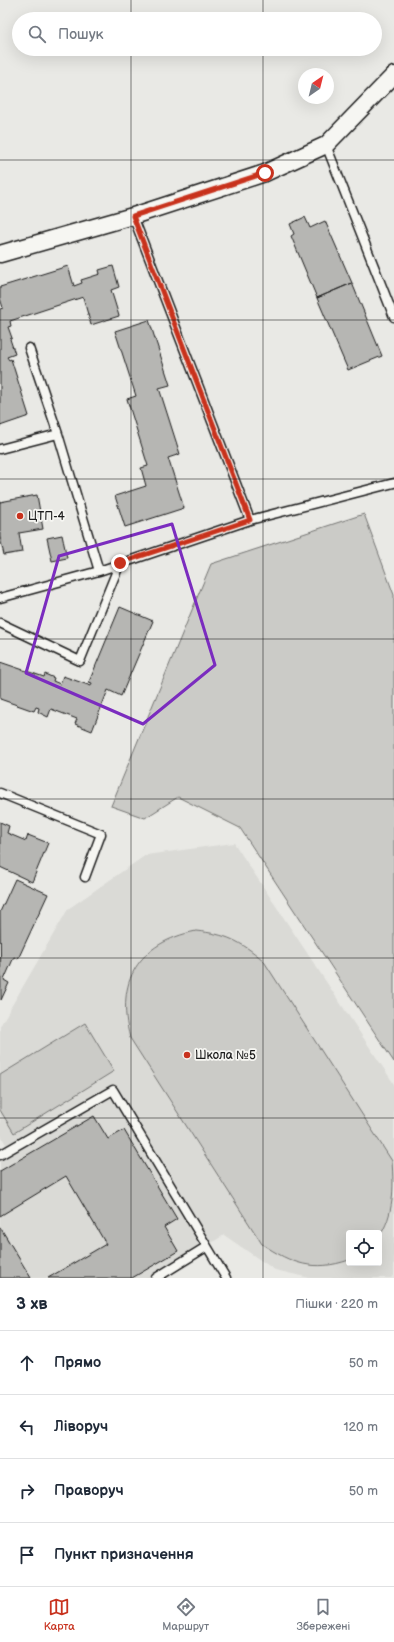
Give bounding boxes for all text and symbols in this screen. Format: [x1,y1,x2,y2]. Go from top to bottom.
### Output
search box [12,12,382,56]
icon: search [26,23,48,45]
text: Пошук [58,25,104,44]
north arrow [298,68,334,104]
route start [256,164,274,182]
place label: ЦТП-4 [28,509,66,524]
marker: ЦТП-4 [15,511,25,521]
route end [111,554,129,572]
place label: Школа №5 [195,1048,256,1063]
marker: Школа №5 [182,1050,192,1060]
map controls [346,1230,382,1266]
button: locate [346,1230,382,1266]
text: 3 хв [16,1294,48,1314]
text: Пішки · 220 m [295,1296,378,1312]
icon: ahead [16,1352,38,1374]
text: Прямо [54,1353,101,1372]
text: 50 m [349,1355,378,1371]
icon: left [16,1416,38,1438]
text: Ліворуч [54,1417,108,1436]
text: 120 m [343,1419,378,1435]
icon: right [16,1480,38,1502]
text: Праворуч [54,1481,124,1500]
text: 50 m [349,1483,378,1499]
icon: arrive [16,1544,38,1566]
text: Пункт призначення [54,1545,194,1564]
tab: Карта [44,1596,75,1633]
tab: Маршрут [162,1596,209,1633]
tab: Збережені [297,1596,350,1633]

